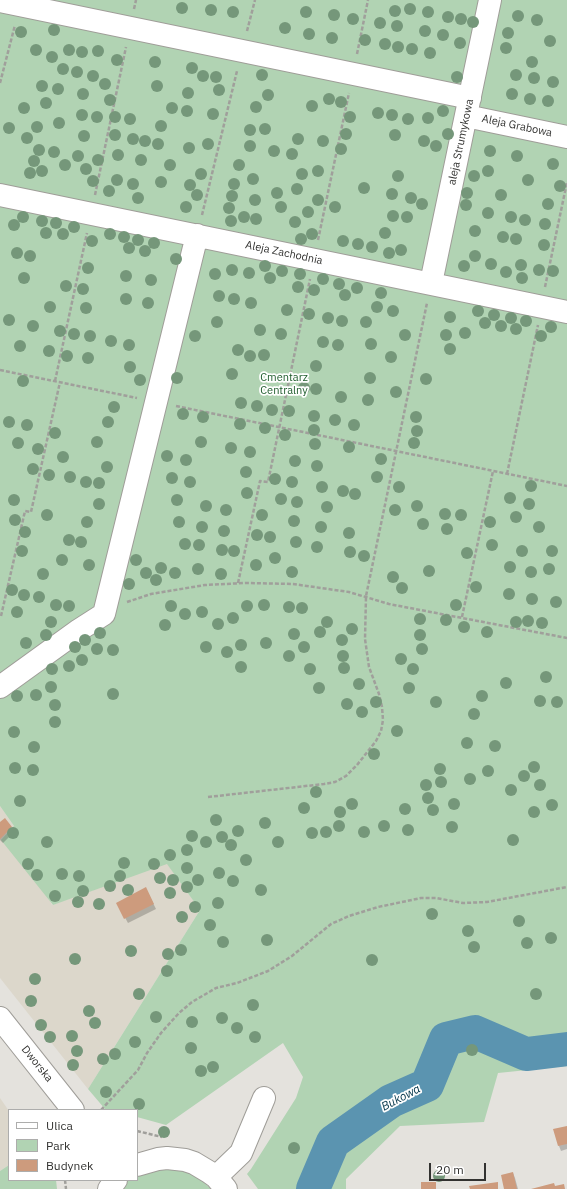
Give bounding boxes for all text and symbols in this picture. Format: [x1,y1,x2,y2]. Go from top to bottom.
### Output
street label: aleja Strumykowa [445,98,477,186]
street label: Aleja Grabowa [481,112,553,140]
street label: Aleja Zachodnia [244,238,324,268]
park label: Cmentarz Centralny [260,371,308,397]
street label: Dworska [18,1043,56,1085]
water label: Bukowa [379,1082,423,1114]
legend [8,1109,138,1181]
text: Ulica [46,1118,73,1133]
text: Park [46,1138,70,1153]
scale bar [431,1155,488,1181]
text: Budynek [46,1158,93,1173]
text: 20 m [436,1162,464,1177]

